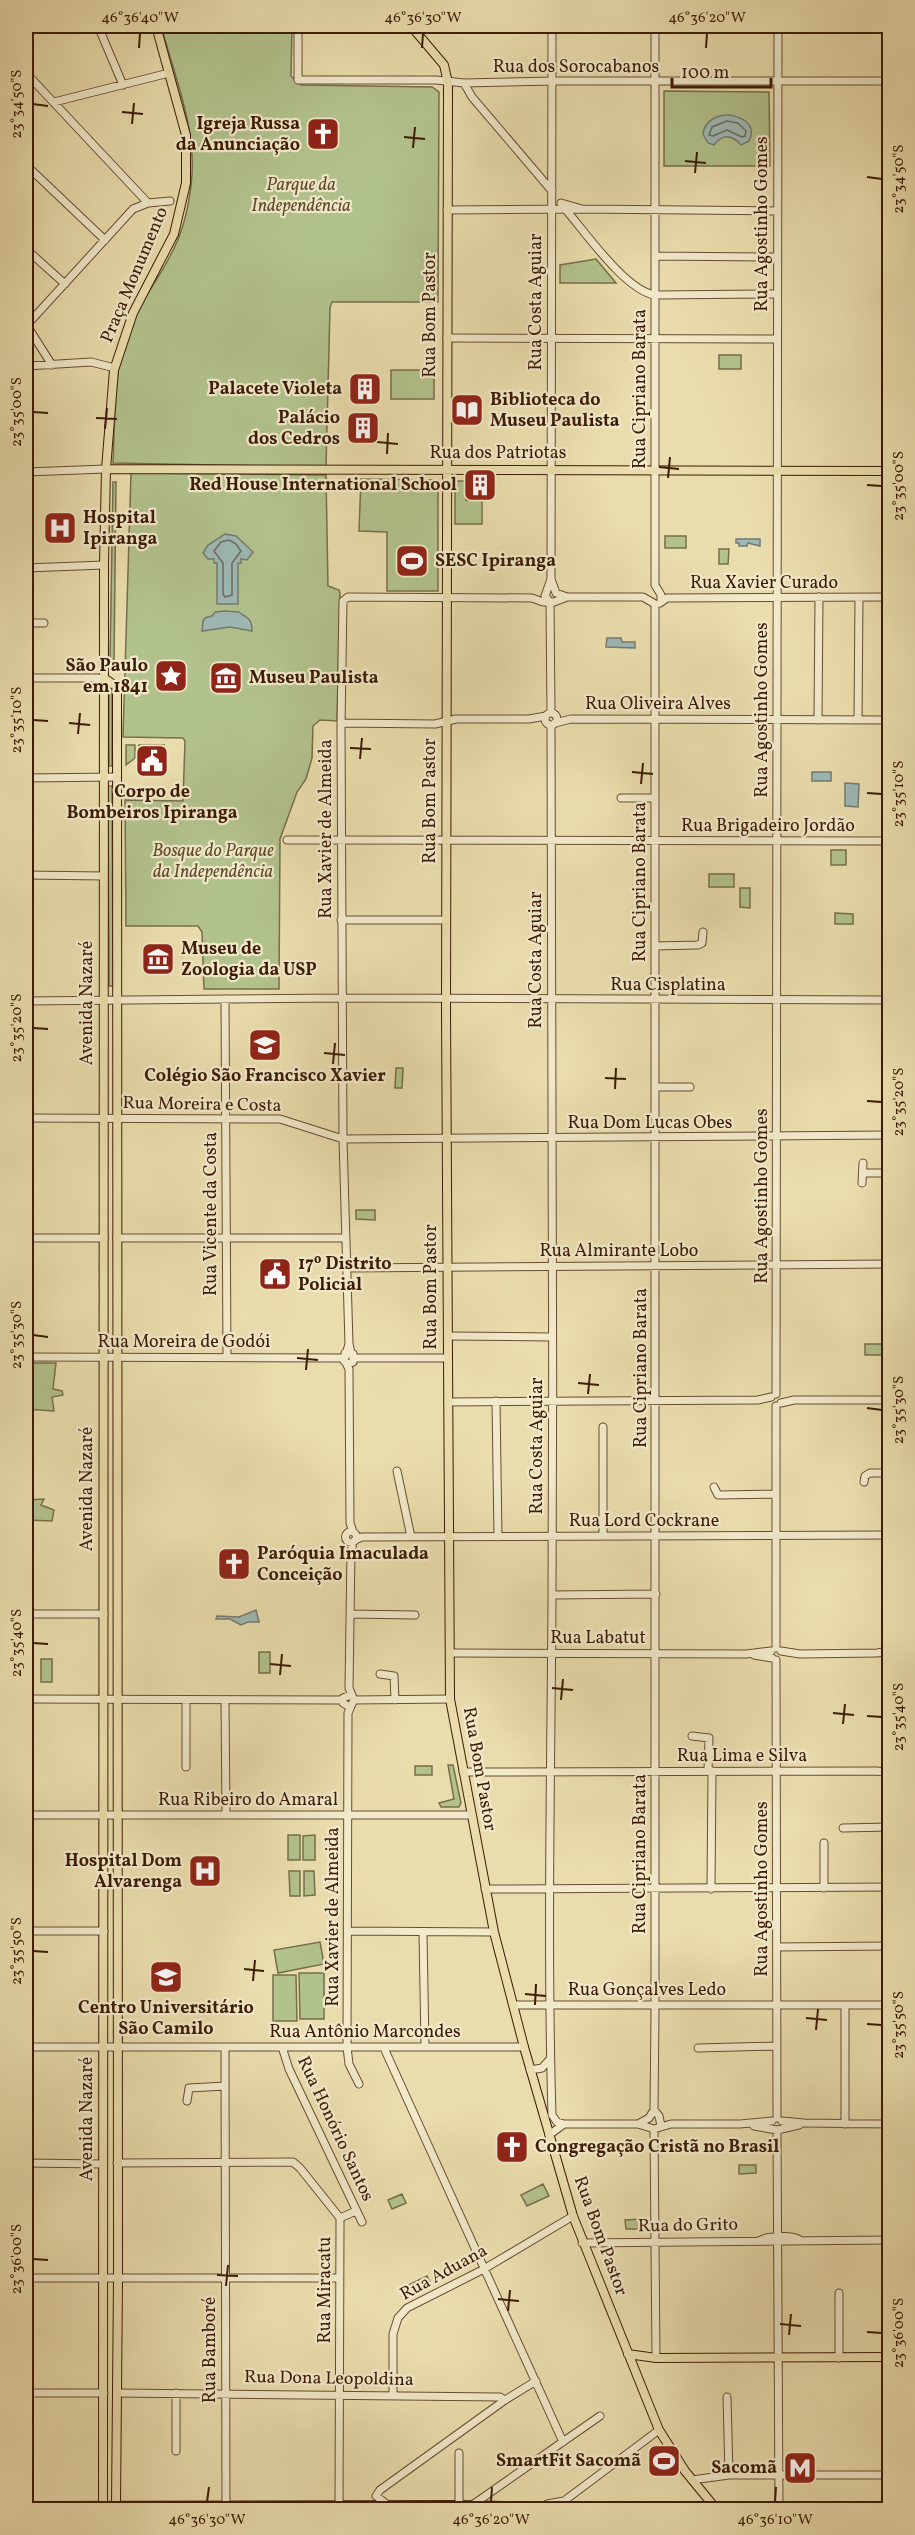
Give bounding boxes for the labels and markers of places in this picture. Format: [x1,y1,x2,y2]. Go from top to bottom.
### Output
place label: Igreja Russa da Anunciação [176,112,300,158]
church icon: Igreja Russa da Anunciação [305,116,341,152]
building icon: Palacete Violeta [347,371,383,407]
place label: Palacete Violeta [208,377,342,402]
place label: Biblioteca do Museu Paulista [490,388,620,434]
library icon: Biblioteca do Museu Paulista [449,392,485,428]
place label: Palácio dos Cedros [248,406,340,452]
building icon: Palácio dos Cedros [345,410,381,446]
building icon: Red House International School [462,467,498,503]
place label: Red House International School [189,473,457,498]
place label: Hospital Ipiranga [83,506,158,552]
hospital icon: Hospital Ipiranga [42,510,78,546]
sports icon: SESC Ipiranga [394,543,430,579]
place label: SESC Ipiranga [435,549,556,574]
place label: São Paulo em 1841 [66,654,148,700]
place icon: São Paulo em 1841 [153,658,189,694]
museum icon: Museu Paulista [208,660,244,696]
place label: Museu Paulista [249,666,379,691]
public building icon: Corpo de Bombeiros Ipiranga [134,743,170,779]
place label: Corpo de Bombeiros Ipiranga [66,780,238,826]
place label: Museu de Zoologia da USP [181,937,317,983]
museum icon: Museu de Zoologia da USP [140,941,176,977]
school or university icon: Colégio São Francisco Xavier [247,1027,283,1063]
place label: Colégio São Francisco Xavier [144,1064,386,1089]
place label: 17º Distrito Policial [298,1252,392,1298]
public building icon: 17º Distrito Policial [257,1256,293,1292]
place label: Paróquia Imaculada Conceição [257,1542,429,1588]
church icon: Paróquia Imaculada Conceição [216,1546,252,1582]
place label: Hospital Dom Alvarenga [65,1849,182,1895]
hospital icon: Hospital Dom Alvarenga [187,1853,223,1889]
school or university icon: Centro Universitário São Camilo [148,1959,184,1995]
place label: Centro Universitário São Camilo [78,1996,254,2042]
church icon: Congregação Cristã no Brasil [494,2129,530,2165]
place label: Congregação Cristã no Brasil [535,2135,779,2160]
sports icon: SmartFit Sacomã [646,2443,682,2479]
place label: SmartFit Sacomã [496,2449,641,2474]
metro station icon: Sacomã [782,2450,818,2486]
place label: Sacomã [711,2456,777,2481]

